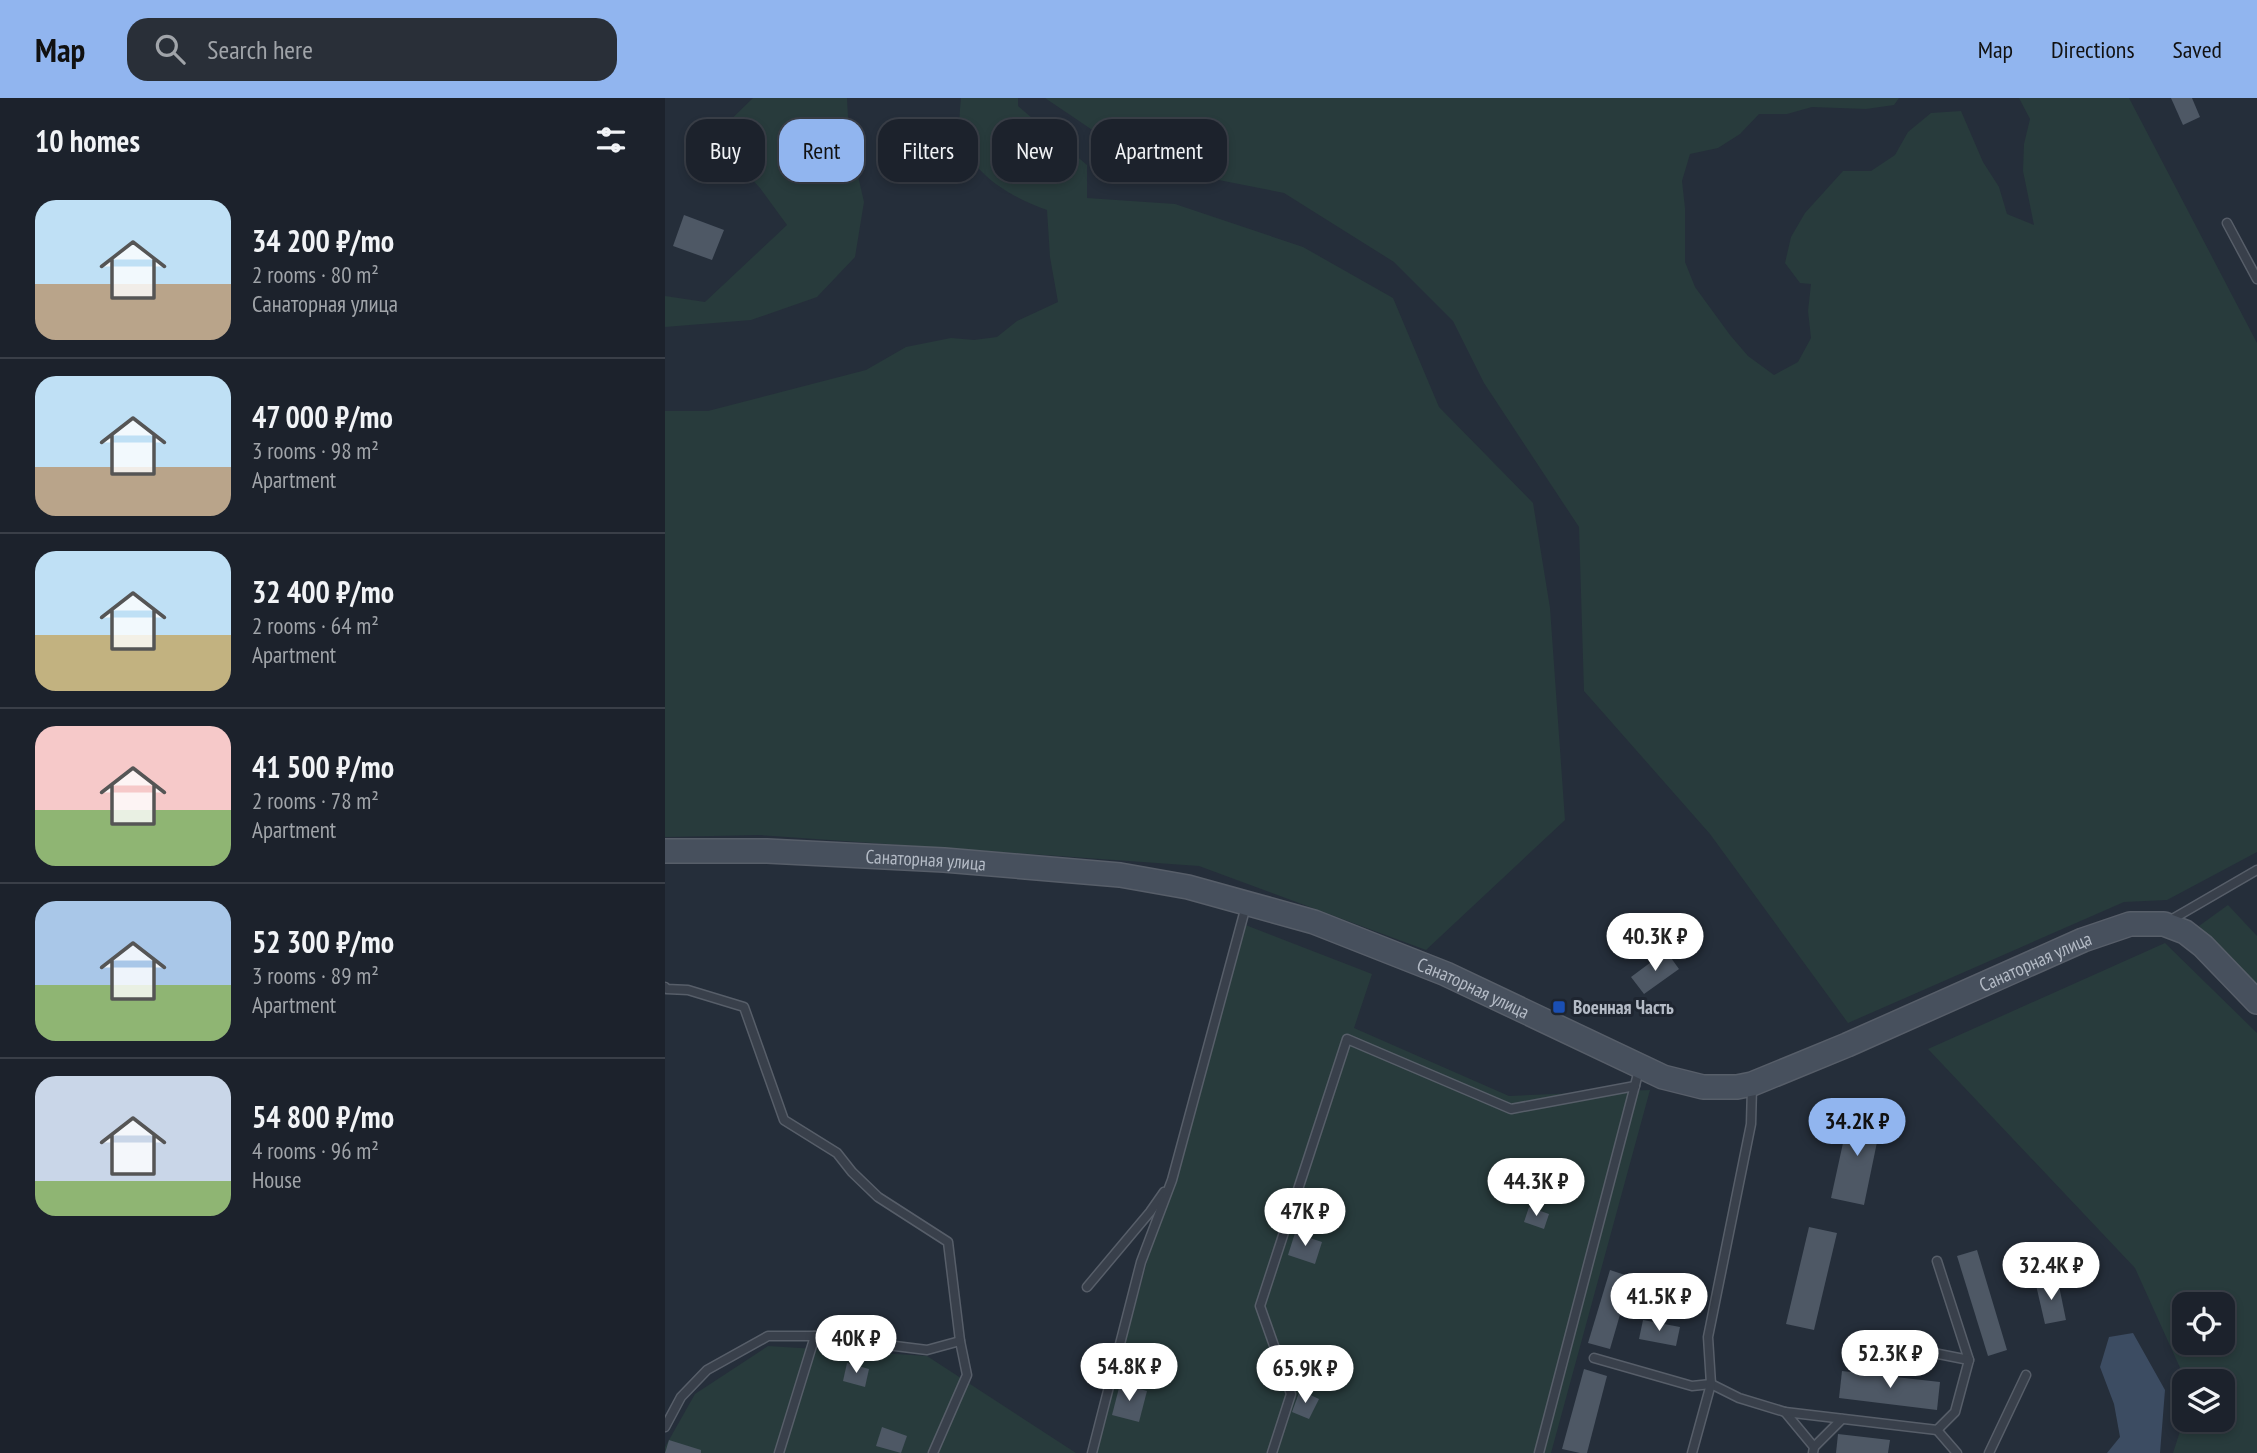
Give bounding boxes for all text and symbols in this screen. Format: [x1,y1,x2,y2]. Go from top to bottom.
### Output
search box [127,18,617,81]
text: Map [35,28,85,71]
icon: search [151,30,189,68]
text: Search here [207,33,313,66]
text: Map [1978,34,2013,65]
text: Directions [2051,34,2135,65]
text: Saved [2173,34,2222,65]
chip: Buy [686,119,765,182]
chip: Rent [779,119,864,182]
chip: Filters [878,119,978,182]
chip: New [992,119,1077,182]
chip: Apartment [1091,119,1227,182]
text: 10 homes [35,121,140,160]
icon: filters [592,121,630,159]
text: 34 200 ₽/mo [252,221,394,260]
icon: home [91,228,175,312]
text: 2 rooms · 80 m² [252,260,379,289]
text: Санаторная улица [252,289,398,318]
text: 47 000 ₽/mo [252,397,393,436]
icon: home [91,404,175,488]
text: 3 rooms · 98 m² [252,436,379,465]
text: Apartment [252,465,336,494]
text: 32 400 ₽/mo [252,572,394,611]
icon: home [91,579,175,663]
text: 2 rooms · 64 m² [252,611,379,640]
text: Apartment [252,640,336,669]
text: 41 500 ₽/mo [252,747,394,786]
icon: home [91,754,175,838]
text: 2 rooms · 78 m² [252,786,379,815]
text: Apartment [252,815,336,844]
street label: Санаторная улица [865,844,987,876]
pin: 40.3K ₽ [1590,914,1720,973]
text: 40.3K ₽ [1623,921,1687,950]
text: 52 300 ₽/mo [252,922,394,961]
street label: Санаторная улица [1975,926,2094,997]
icon: home [91,929,175,1013]
street label: Санаторная улица [1414,952,1533,1024]
text: 3 rooms · 89 m² [252,961,379,990]
text: Apartment [252,990,336,1019]
place label: Военная Часть [1573,995,1674,1019]
marker: Военная Часть [1551,999,1567,1015]
text: 54 800 ₽/mo [252,1097,394,1136]
pin: 34.2K ₽ [1792,1098,1922,1158]
icon: home [91,1104,175,1188]
text: 34.2K ₽ [1825,1106,1889,1135]
text: 4 rooms · 96 m² [252,1136,379,1165]
pin: 44.3K ₽ [1471,1158,1601,1218]
text: House [252,1165,302,1194]
text: 44.3K ₽ [1504,1166,1568,1195]
pin: 47K ₽ [1256,1188,1354,1248]
text: 47K ₽ [1280,1196,1330,1225]
pin: 32.4K ₽ [1986,1242,2116,1302]
text: 32.4K ₽ [2019,1250,2083,1279]
pin: 41.5K ₽ [1594,1274,1724,1333]
text: 41.5K ₽ [1627,1281,1691,1310]
map controls [2172,1292,2235,1432]
button: locate [2172,1292,2235,1355]
pin: 40K ₽ [807,1316,905,1375]
text: 40K ₽ [831,1323,881,1352]
pin: 52.3K ₽ [1825,1330,1955,1390]
text: 52.3K ₽ [1858,1338,1922,1367]
pin: 54.8K ₽ [1064,1344,1194,1403]
pin: 65.9K ₽ [1240,1346,1370,1405]
text: 54.8K ₽ [1097,1351,1161,1380]
text: 65.9K ₽ [1273,1353,1337,1382]
button: layers [2172,1369,2235,1432]

